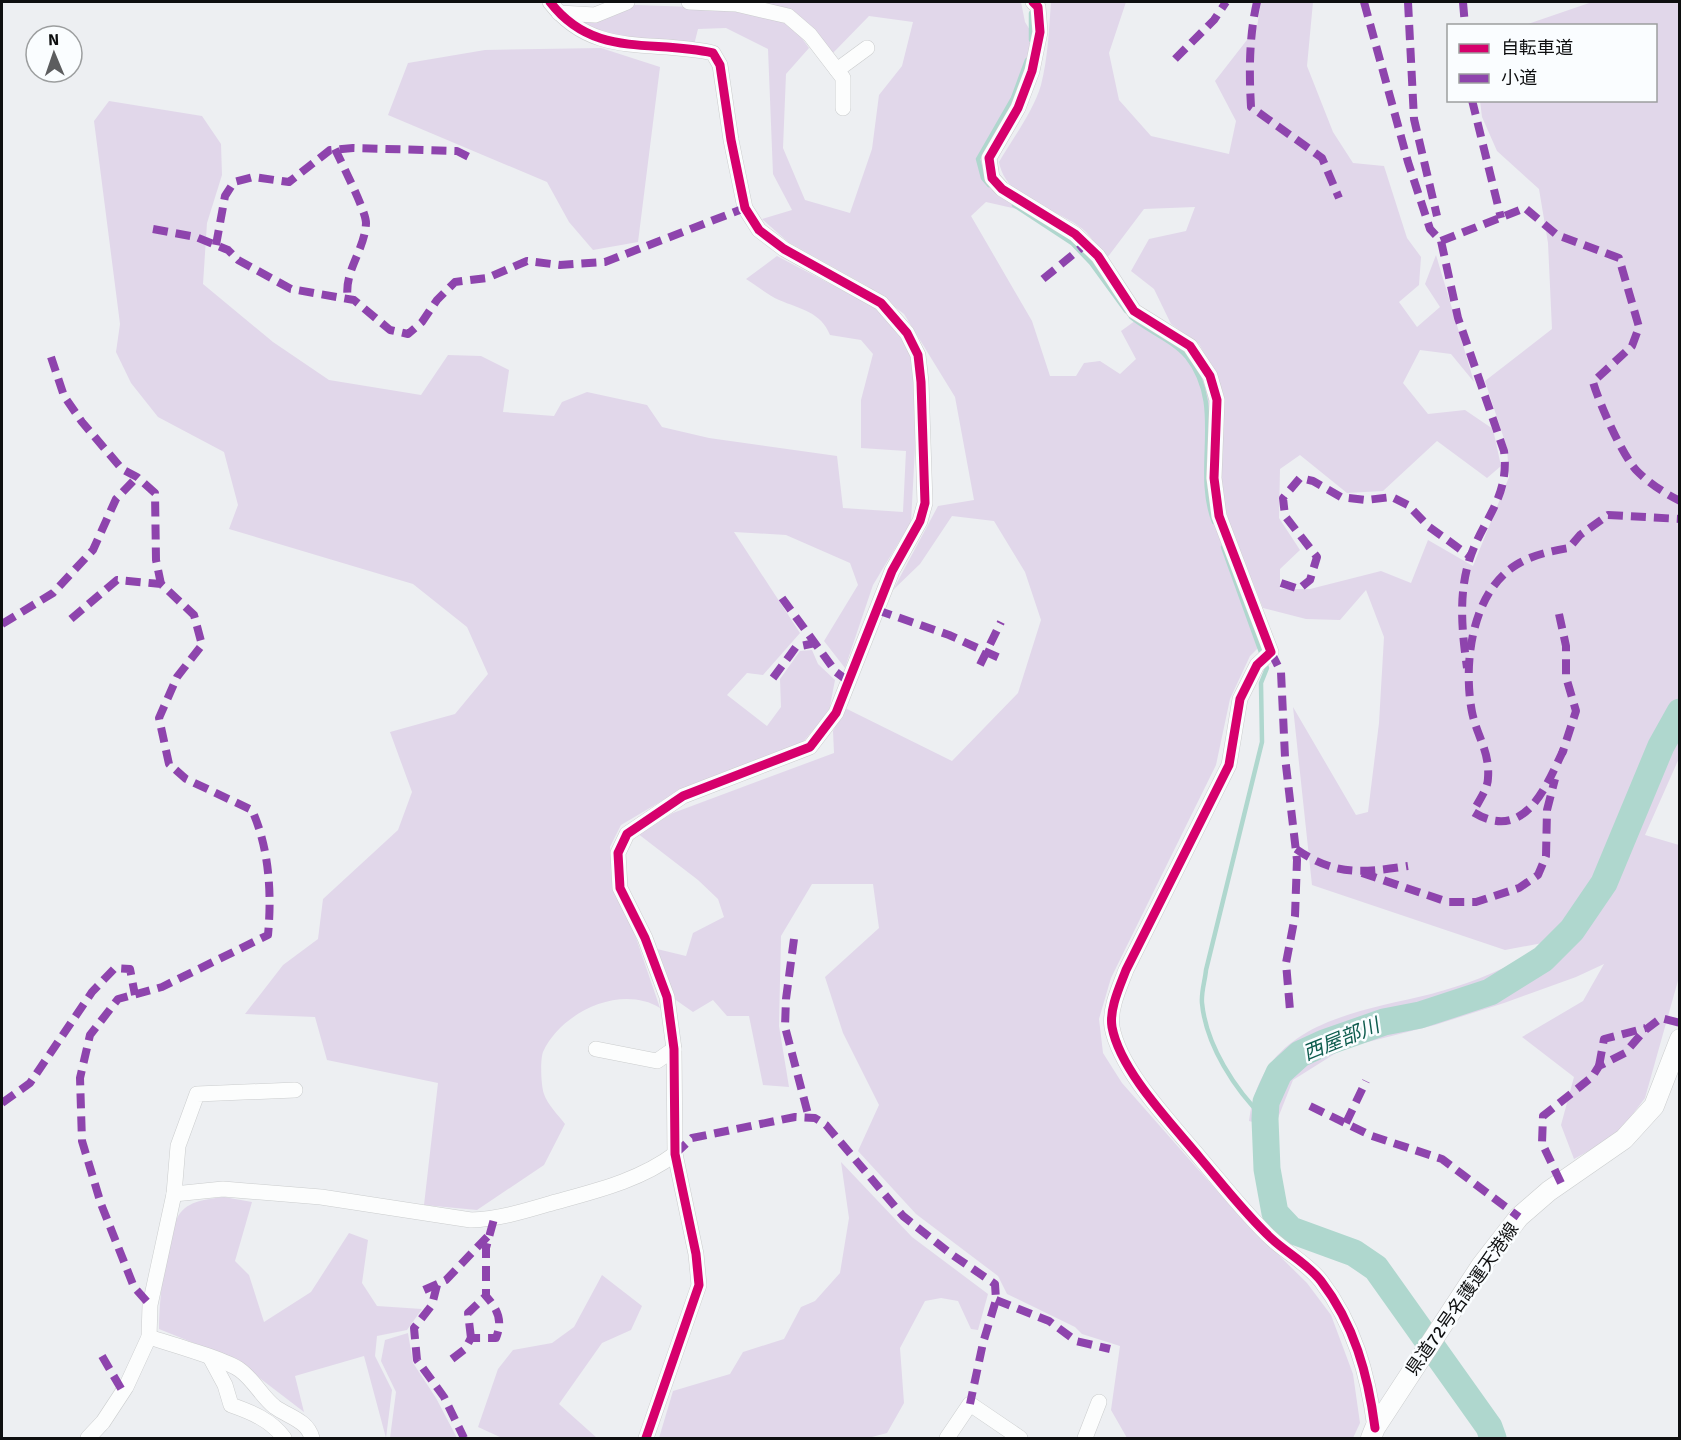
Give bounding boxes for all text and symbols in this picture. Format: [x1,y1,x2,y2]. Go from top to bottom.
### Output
north arrow [24,24,84,84]
legend [1447,24,1657,102]
text: N [48,30,59,50]
text: 自転車道 [1501,37,1573,59]
text: 小道 [1501,67,1537,89]
water label: 西屋部川 [1299,1012,1385,1066]
street label: 県道72号名護運天港線 [1401,1218,1523,1380]

